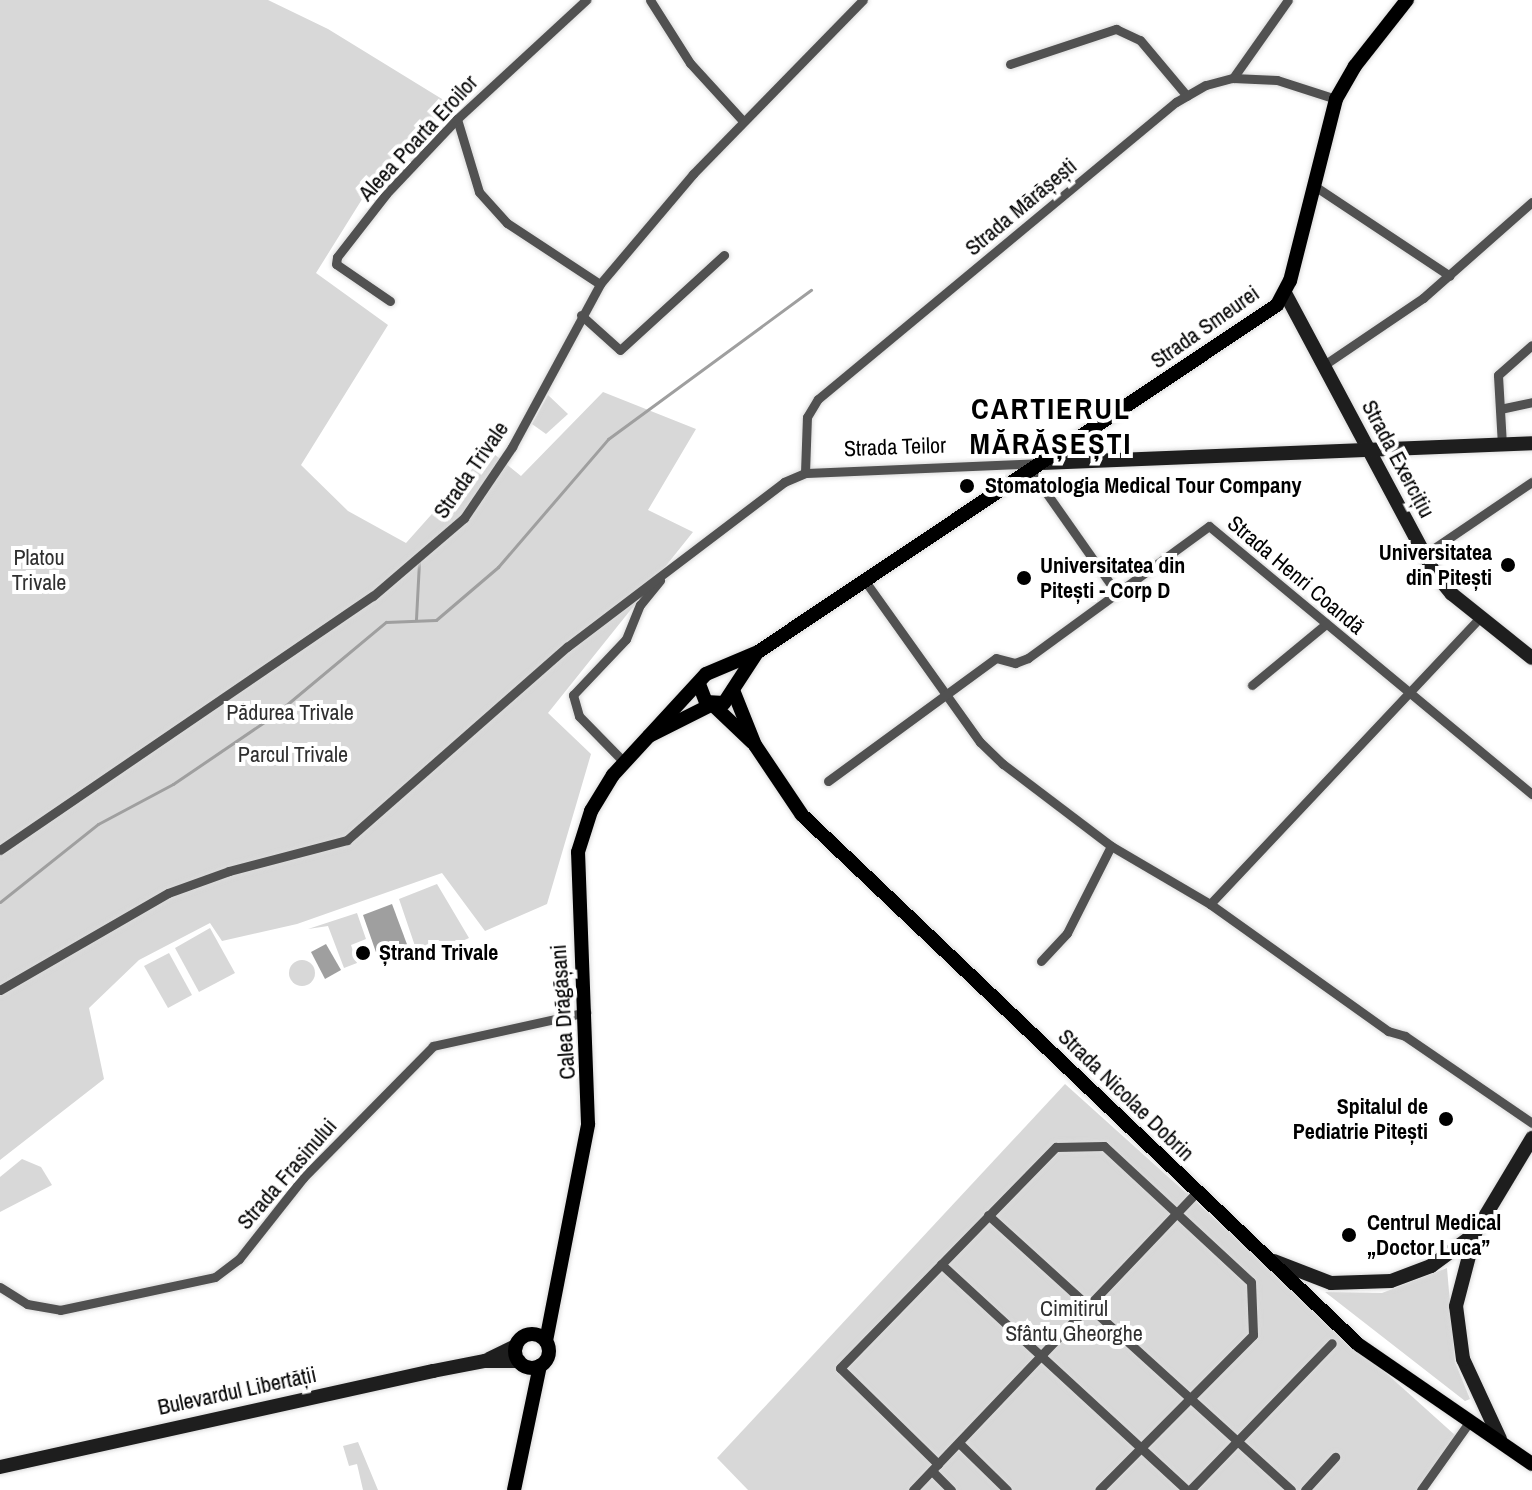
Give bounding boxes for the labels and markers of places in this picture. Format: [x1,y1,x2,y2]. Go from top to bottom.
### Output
place label: Stomatologia Medical Tour Company [985,473,1301,499]
marker: Stomatologia Medical Tour Company [956,475,978,497]
place label: Universitatea din Pitești [1379,539,1492,590]
place label: Universitatea din Pitești - Corp D [1040,552,1185,604]
marker: Universitatea din Pitești [1499,556,1517,574]
marker: Universitatea din Pitești - Corp D [1015,569,1033,587]
place label: Ștrand Trivale [379,940,498,966]
marker: Ștrand Trivale [354,944,372,962]
place label: Spitalul de Pediatrie Pitești [1293,1093,1428,1144]
marker: Spitalul de Pediatrie Pitești [1435,1108,1457,1130]
place label: Centrul Medical „Doctor Luca” [1367,1209,1501,1260]
marker: Centrul Medical „Doctor Luca” [1338,1224,1360,1246]

